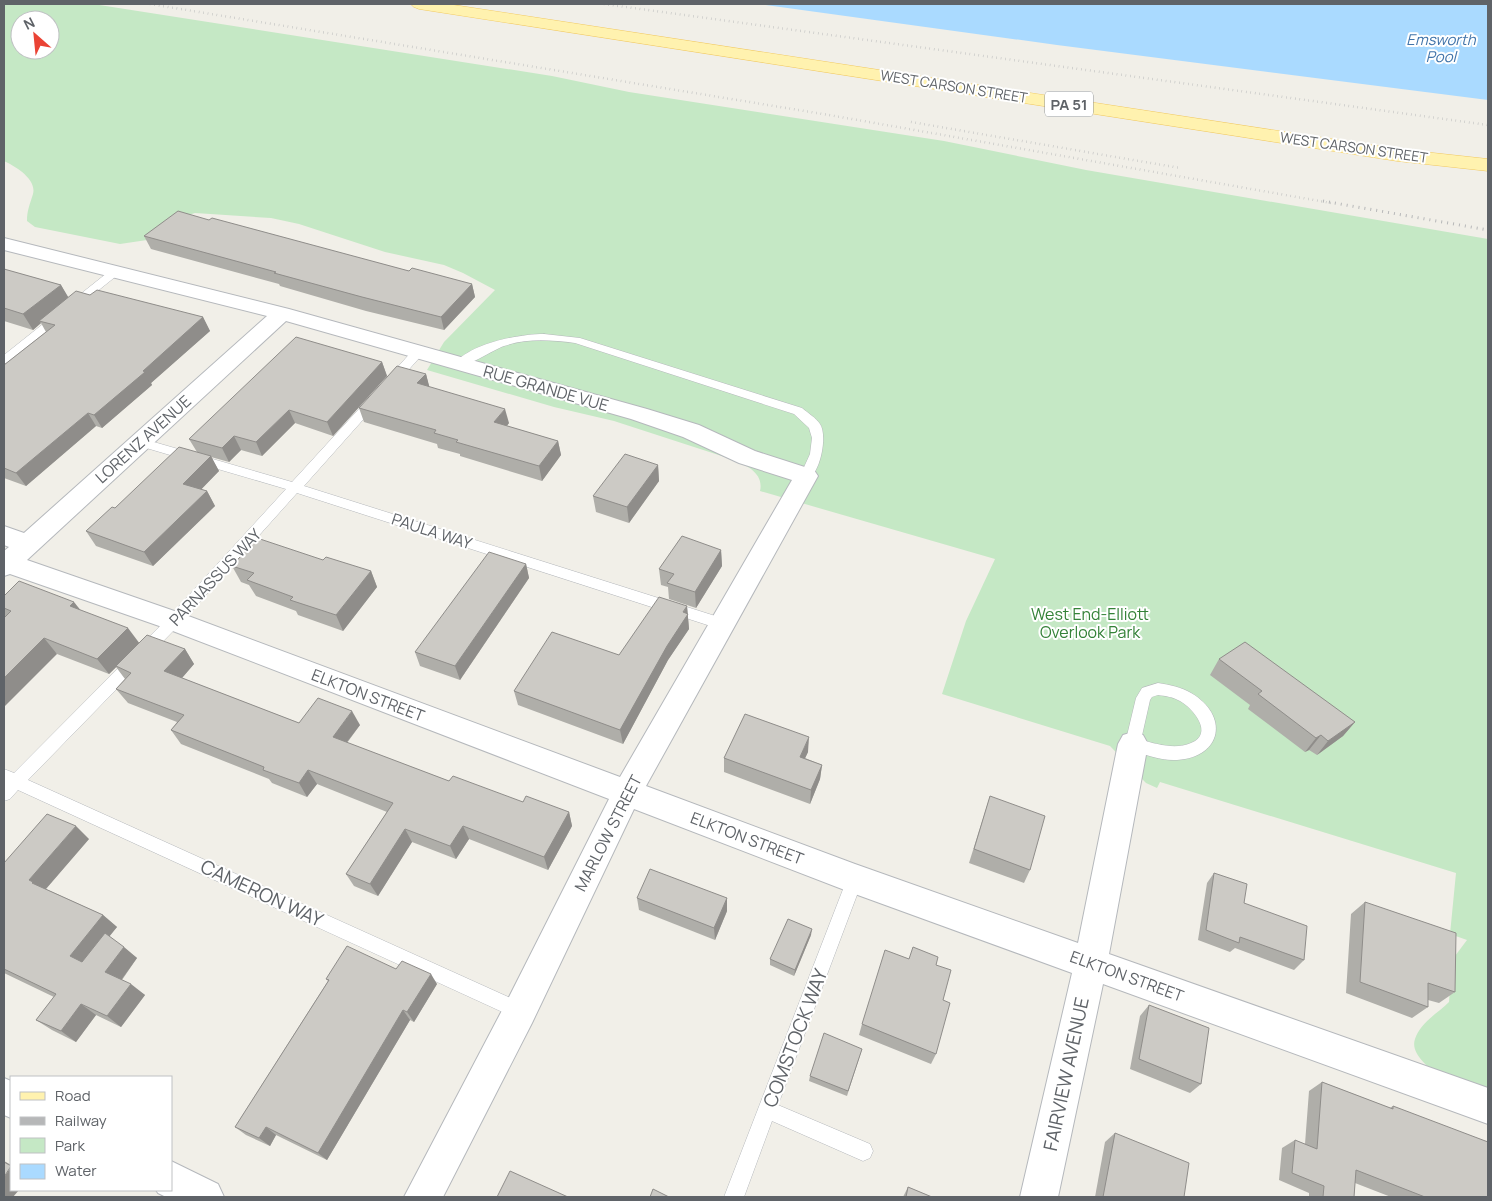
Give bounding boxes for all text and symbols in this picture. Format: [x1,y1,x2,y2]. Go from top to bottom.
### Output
north arrow [10,10,60,60]
text: N [20,12,38,34]
water label: Emsworth Pool [1406,29,1477,67]
street label: WEST CARSON STREET [879,65,1030,107]
road number: PA 51 [1045,92,1093,116]
street label: WEST CARSON STREET [1279,127,1430,167]
street label: RUE GRANDE VUE [481,360,611,416]
street label: LORENZ AVENUE [90,390,196,488]
street label: PAULA WAY [389,508,475,554]
street label: PARNASSUS WAY [164,524,266,630]
park label: West End-Elliott Overlook Park [1031,603,1149,643]
street label: ELKTON STREET [308,663,428,727]
street label: MARLOW STREET [569,771,647,895]
street label: ELKTON STREET [687,806,807,870]
street label: CAMERON WAY [196,853,328,933]
street label: ELKTON STREET [1067,945,1187,1007]
street label: COMSTOCK WAY [757,965,834,1111]
street label: FAIRVIEW AVENUE [1037,995,1095,1153]
legend [10,1076,172,1191]
text: Road [55,1085,91,1106]
text: Railway [55,1110,107,1131]
text: Park [55,1135,85,1156]
text: Water [55,1160,97,1181]

